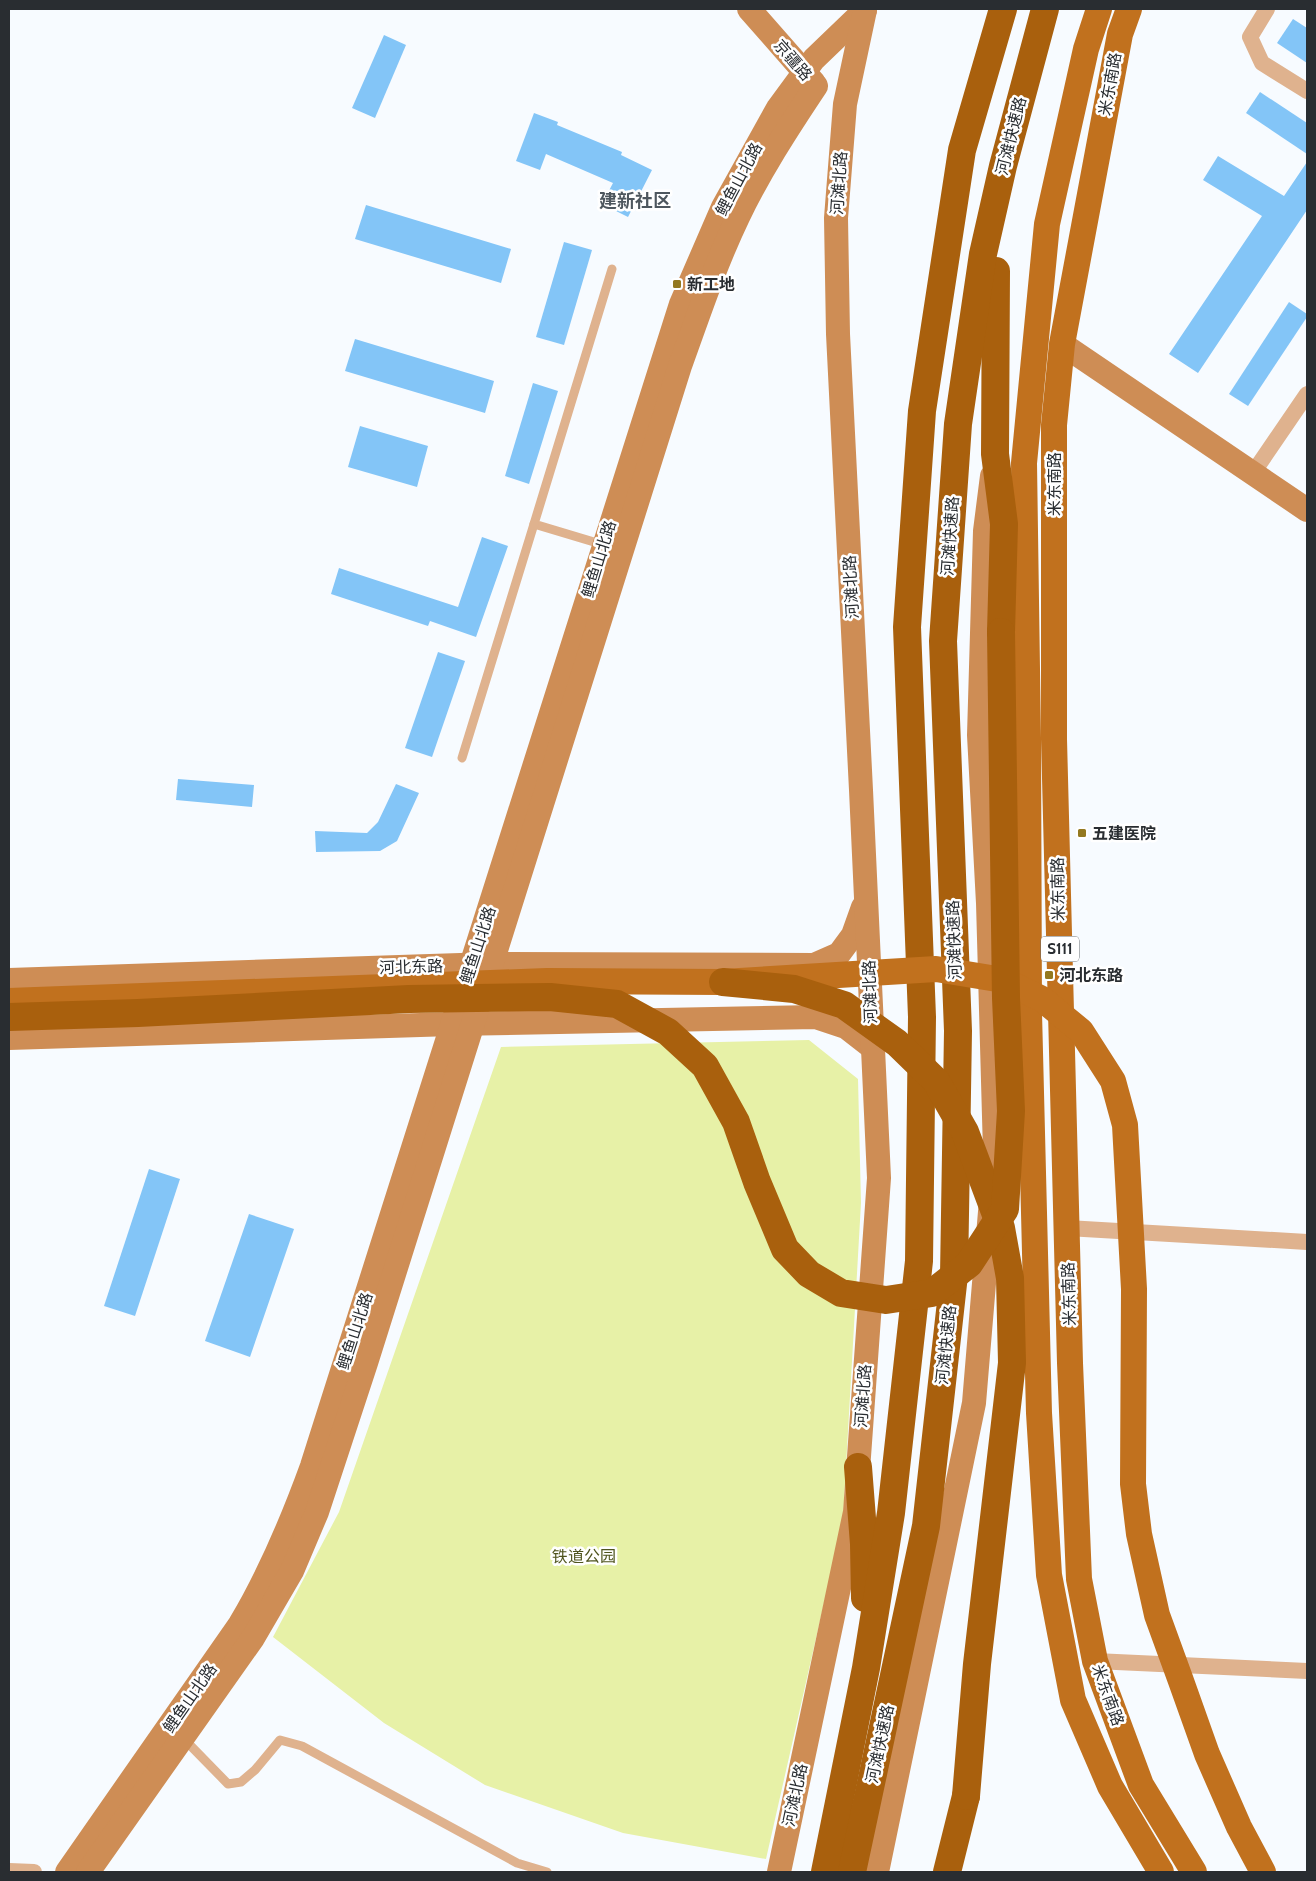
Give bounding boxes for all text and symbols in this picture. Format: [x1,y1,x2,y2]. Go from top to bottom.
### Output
street label: 京疆路 [770,36,816,84]
street label: 米东南路 [1095,51,1125,117]
street label: 河滩快速路 [992,95,1030,177]
street label: 鲤鱼山北路 [712,139,766,219]
street label: 河滩北路 [827,150,851,216]
district label: 建新社区 [599,190,671,212]
place label: 新工地 [687,275,735,294]
marker: 新工地 [671,278,683,290]
street label: 米东南路 [1045,452,1064,516]
street label: 河滩快速路 [938,495,962,577]
street label: 鲤鱼山北路 [578,518,620,600]
street label: 河滩北路 [840,555,862,619]
place label: 五建医院 [1092,824,1156,843]
marker: 五建医院 [1076,827,1088,839]
street label: 米东南路 [1048,857,1068,921]
street label: 河滩快速路 [943,900,965,980]
street label: 鲤鱼山北路 [457,904,499,986]
road number: S111 [1041,936,1079,962]
street label: 河北东路 [379,956,443,978]
street label: 河滩北路 [859,960,881,1024]
place label: 河北东路 [1059,966,1123,985]
marker: 河北东路 [1043,969,1055,981]
street label: 米东南路 [1058,1262,1080,1326]
street label: 鲤鱼山北路 [334,1290,376,1372]
street label: 河滩快速路 [932,1304,960,1386]
street label: 河滩北路 [851,1363,875,1429]
park label: 铁道公园 [552,1547,616,1566]
street label: 鲤鱼山北路 [159,1660,221,1736]
street label: 米东南路 [1088,1662,1128,1728]
street label: 河滩快速路 [862,1703,898,1785]
street label: 河滩北路 [779,1762,811,1828]

